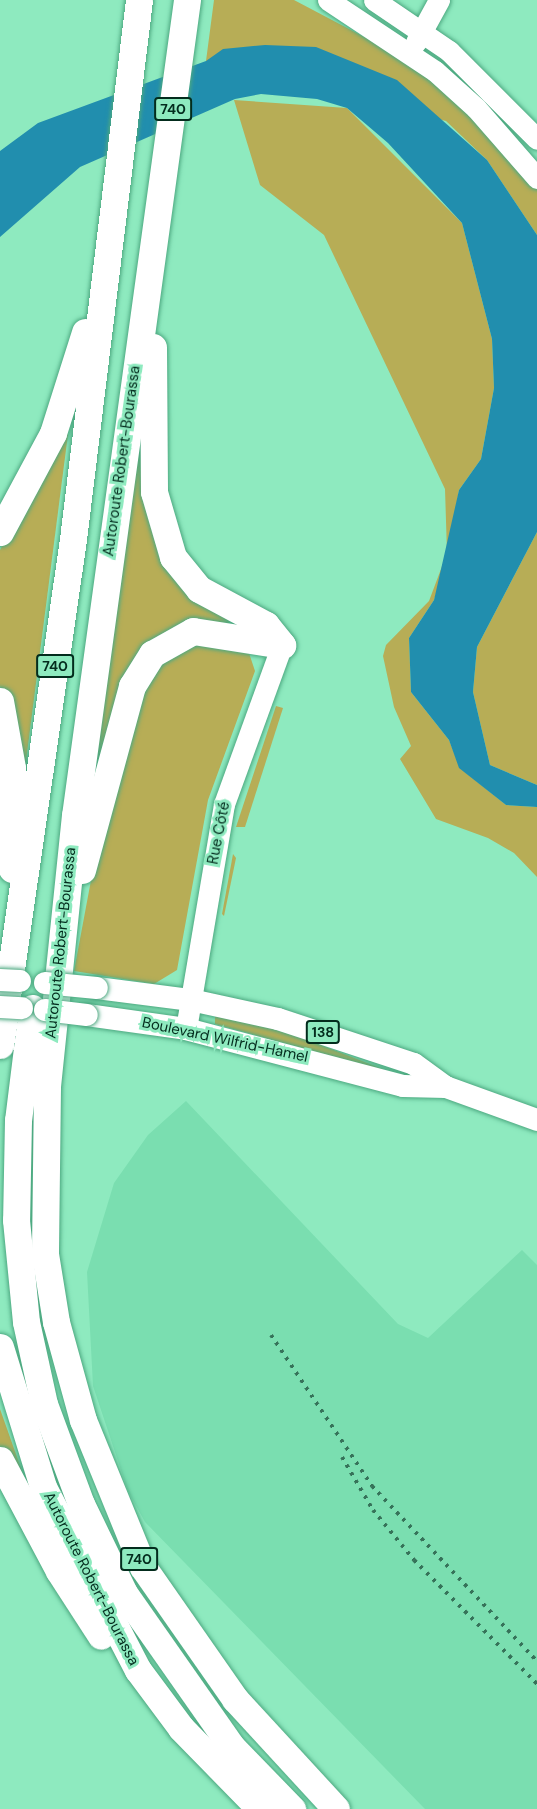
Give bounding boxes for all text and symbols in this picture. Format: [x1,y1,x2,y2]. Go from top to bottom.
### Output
road number: 740 [154,98,192,120]
street label: Autoroute Robert-Bourassa [100,365,144,557]
road number: 740 [36,655,74,677]
street label: Rue Côté [204,800,234,866]
street label: Autoroute Robert-Bourassa [42,847,80,1039]
street label: Boulevard Wilfrid-Hamel [140,1014,310,1066]
road number: 138 [305,1021,341,1043]
street label: Autoroute Robert-Bourassa [39,1489,143,1669]
road number: 740 [120,1548,158,1570]

